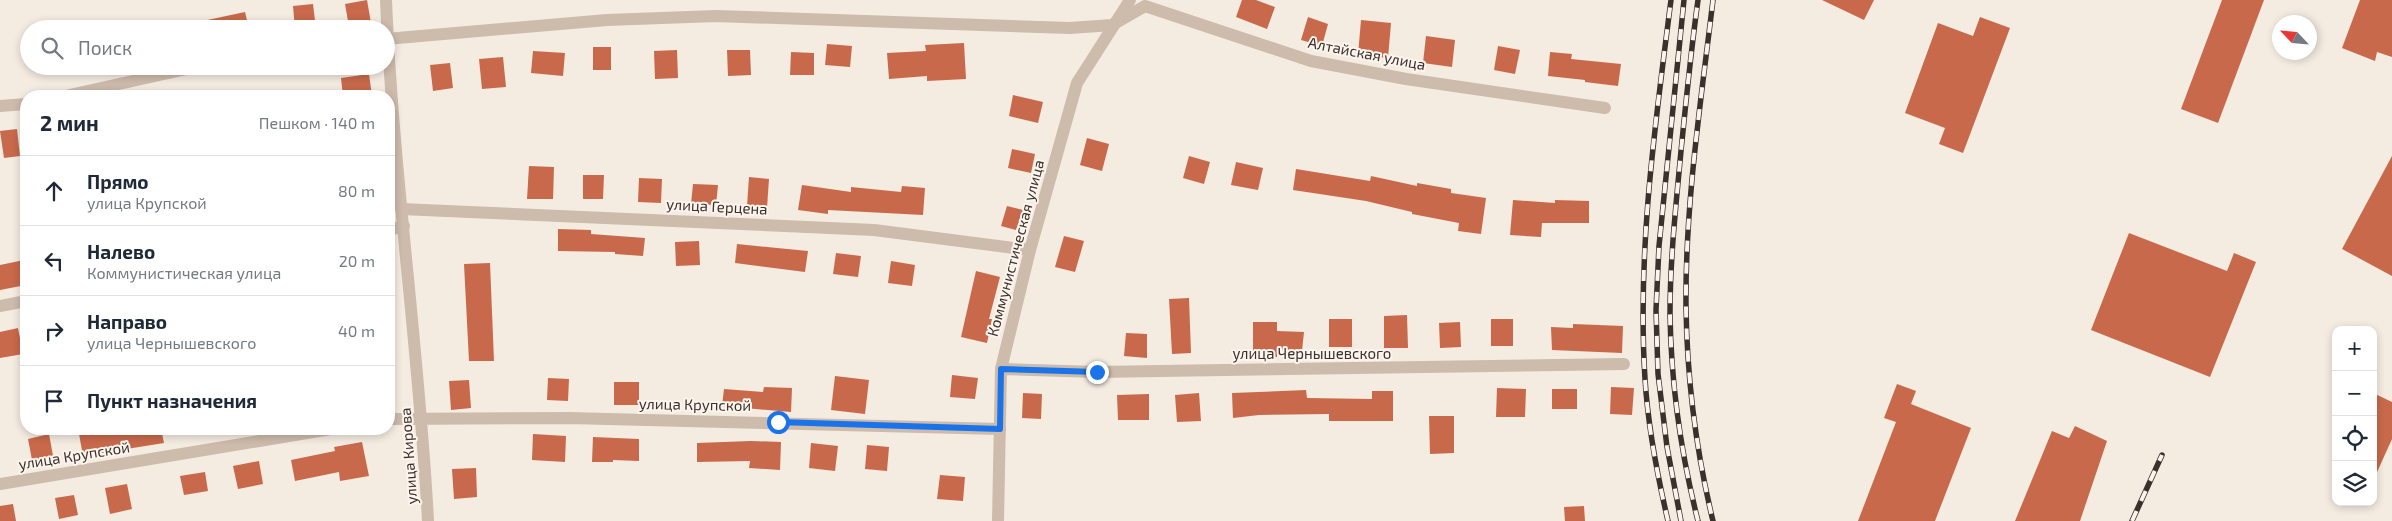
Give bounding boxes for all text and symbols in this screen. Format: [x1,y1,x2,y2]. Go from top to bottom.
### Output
north arrow [2272,15,2317,60]
search box [20,20,395,75]
street label: Алтайская улица [1307,33,1427,74]
icon: search [38,34,66,62]
text: Поиск [78,36,132,59]
text: 2 мин [40,110,99,135]
text: Пешком · 140 m [259,113,375,132]
street label: Коммунистическая улица [983,158,1048,339]
text: Прямо [87,170,149,193]
icon: ahead [40,177,68,205]
text: 80 m [338,181,375,200]
text: улица Крупской [87,193,207,212]
street label: улица Герцена [666,194,768,219]
text: Налево [87,240,155,263]
icon: left [40,247,68,275]
text: 20 m [339,251,375,270]
text: Коммунистическая улица [87,263,281,282]
text: Направо [87,310,167,333]
icon: right [40,317,68,345]
text: 40 m [338,321,375,340]
map controls [2332,326,2377,506]
button: + [2332,326,2377,371]
text: улица Чернышевского [87,333,256,352]
street label: улица Чернышевского [1233,344,1391,363]
route end [1086,361,1109,384]
button: − [2332,371,2377,416]
icon: arrive [40,387,68,415]
text: Пункт назначения [87,389,257,412]
street label: улица Крупской [639,394,751,415]
street label: улица Кирова [396,407,421,505]
route start [767,411,790,434]
button: locate [2332,416,2377,461]
street label: улица Крупской [17,437,131,474]
button: layers [2332,461,2377,506]

